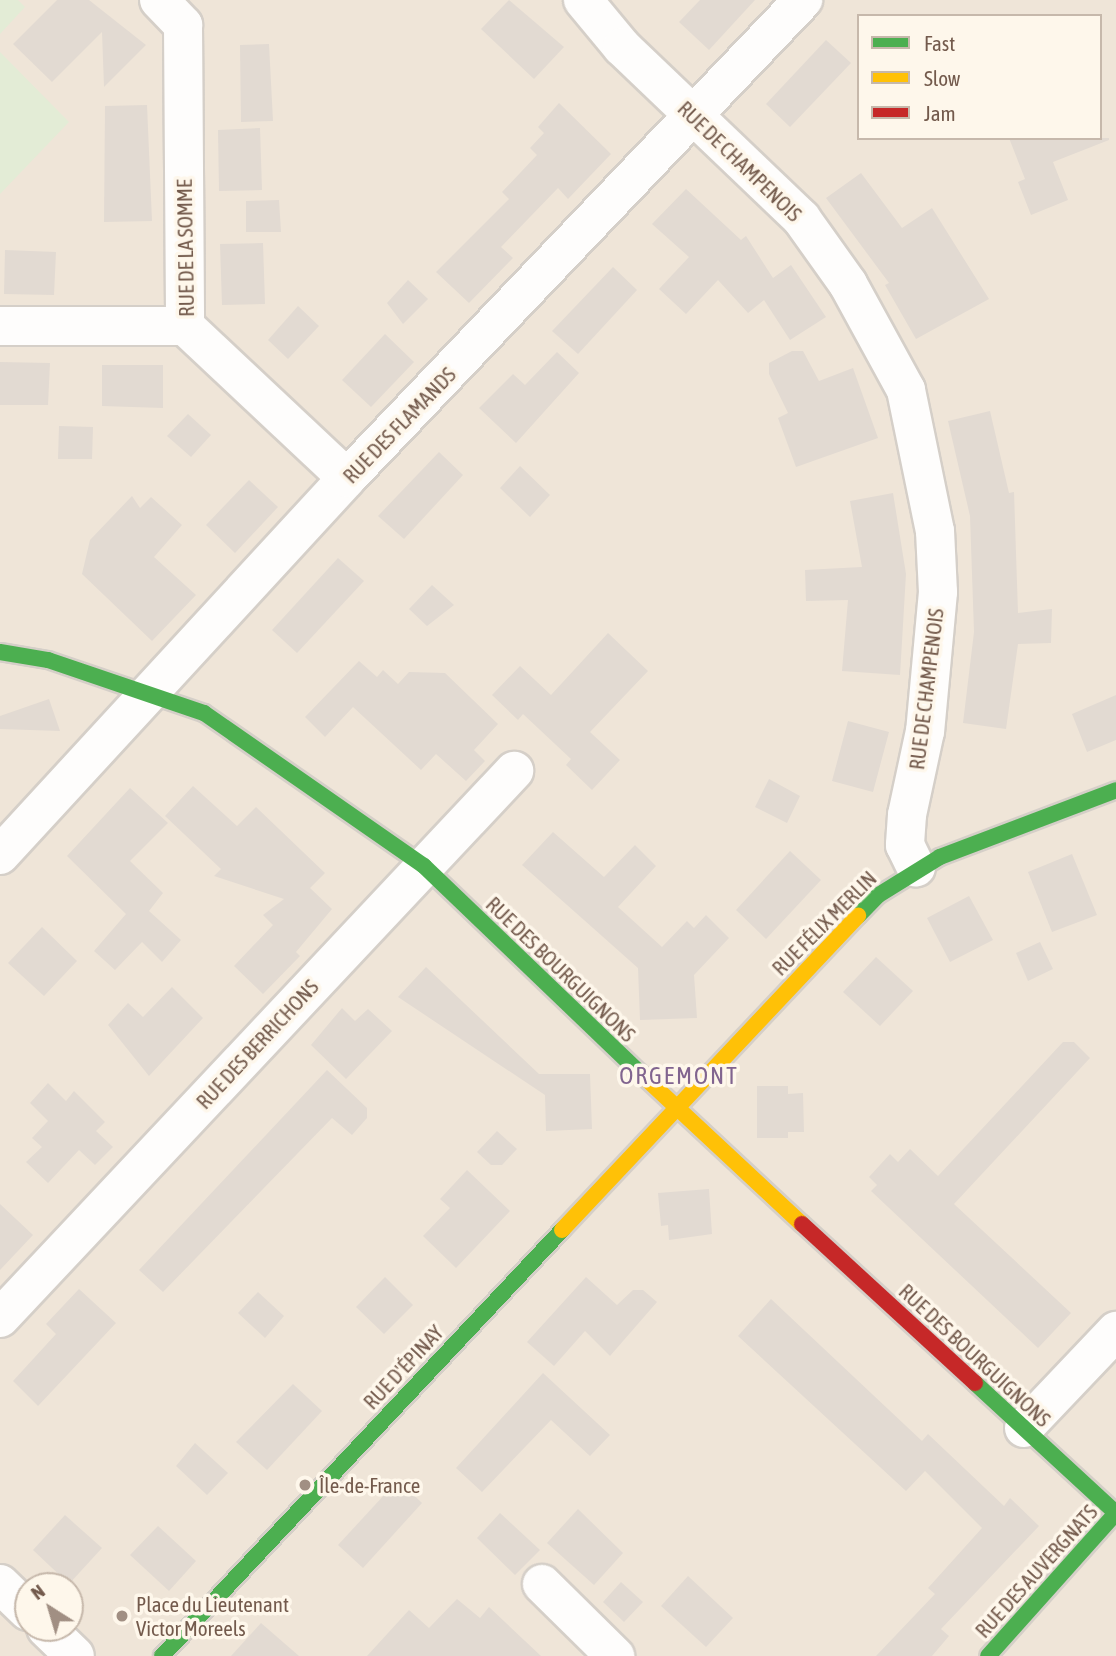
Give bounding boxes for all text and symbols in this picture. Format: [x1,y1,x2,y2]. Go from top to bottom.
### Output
legend [857,14,1102,140]
text: Fast [924,31,955,55]
text: Slow [924,66,960,90]
street label: RUE DE CHAMPENOIS [673,96,807,226]
text: Jam [924,101,956,125]
street label: RUE DE LA SOMME [171,179,199,317]
street label: RUE DES FLAMANDS [337,362,461,488]
street label: RUE DE CHAMPENOIS [904,607,948,771]
street label: RUE FÉLIX MERLIN [767,866,881,980]
street label: RUE DES BOURGUIGNONS [481,891,641,1047]
street label: RUE DES BERRICHONS [191,974,323,1114]
district label: ORGEMONT [620,1062,738,1090]
street label: RUE DES BOURGUIGNONS [894,1278,1056,1432]
street label: RUE D'ÉPINAY [358,1320,448,1414]
place label: Île-de-France [319,1472,420,1498]
marker: Île-de-France [297,1477,313,1493]
street label: RUE DES AUVERGNATS [970,1499,1102,1643]
north arrow [14,1572,84,1642]
text: N [26,1580,49,1604]
place label: Place du Lieutenant Victor Moreels [136,1591,289,1641]
marker: Place du Lieutenant Victor Moreels [114,1608,130,1624]

